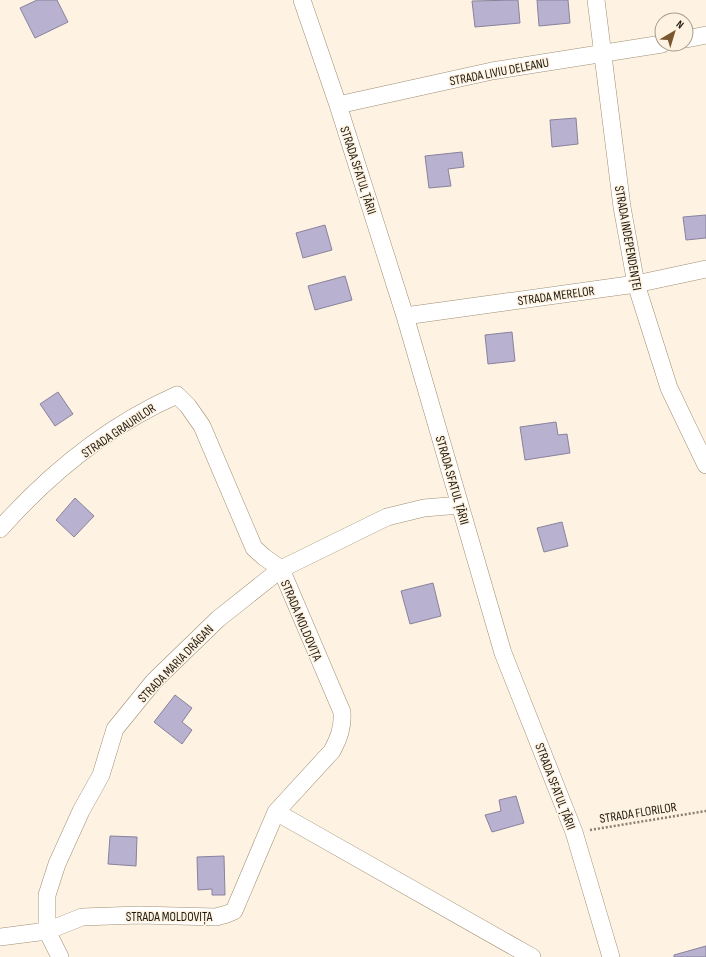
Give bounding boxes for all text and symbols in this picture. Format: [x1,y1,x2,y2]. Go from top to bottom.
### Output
north arrow [654,12,694,52]
text: N [674,18,686,32]
street label: STRADA LIVIU DELEANU [448,54,550,89]
street label: STRADA SFATUL ȚĂRII [336,124,380,216]
street label: STRADA INDEPENDENȚEI [611,184,645,292]
street label: STRADA MERELOR [517,283,596,309]
street label: STRADA GRAURILOR [78,400,159,462]
street label: STRADA SFATUL ȚĂRII [432,434,472,527]
street label: STRADA MOLDOVIȚA [277,577,326,664]
street label: STRADA MARIA DRĂGAN [135,621,217,706]
street label: STRADA SFATUL ȚĂRII [531,741,579,832]
street label: STRADA FLORILOR [598,799,678,827]
street label: STRADA MOLDOVIȚA [126,909,213,925]

